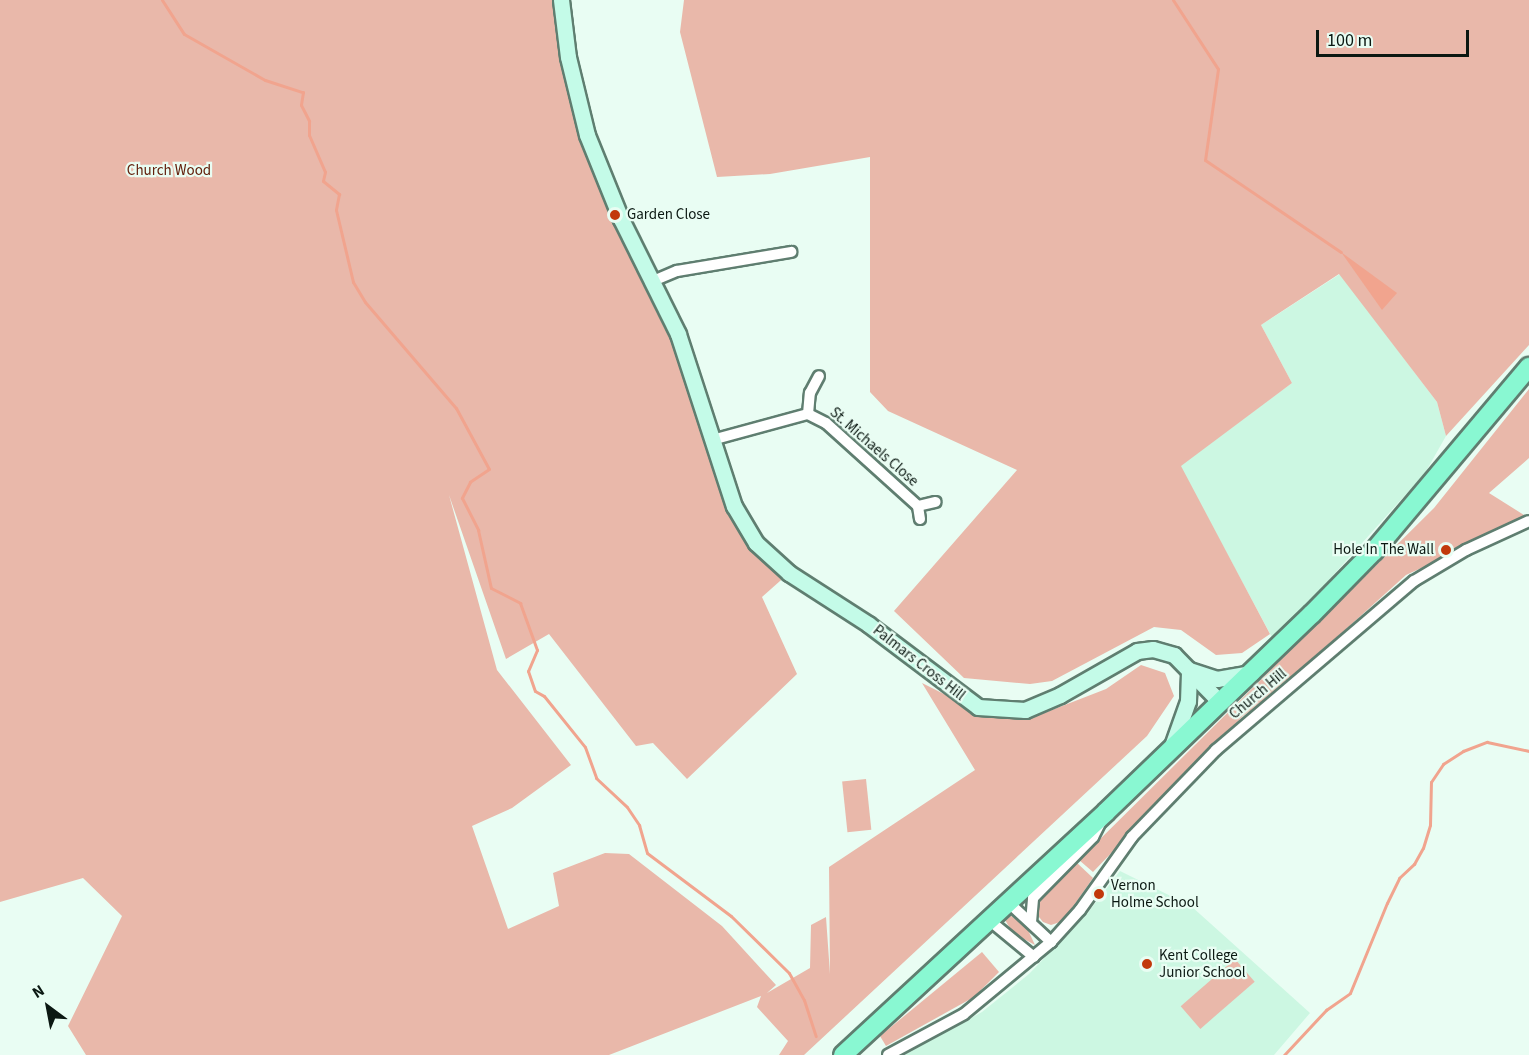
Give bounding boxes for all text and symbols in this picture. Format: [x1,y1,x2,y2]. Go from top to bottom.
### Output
scale bar [1319,18,1472,56]
text: 100 m [1327,28,1372,53]
park label: Church Wood [127,162,211,180]
place label: Garden Close [627,206,710,224]
marker: Garden Close [608,208,622,222]
street label: St. Michaels Close [826,404,922,490]
place label: Hole In The Wall [1333,541,1434,559]
marker: Hole In The Wall [1439,543,1453,557]
street label: Palmars Cross Hill [869,621,969,705]
street label: Church Hill [1226,665,1290,723]
place label: Vernon Holme School [1111,876,1199,911]
marker: Vernon Holme School [1092,887,1106,901]
place label: Kent College Junior School [1159,946,1246,981]
marker: Kent College Junior School [1140,957,1154,971]
north arrow [18,977,78,1037]
text: N [28,980,49,1004]

